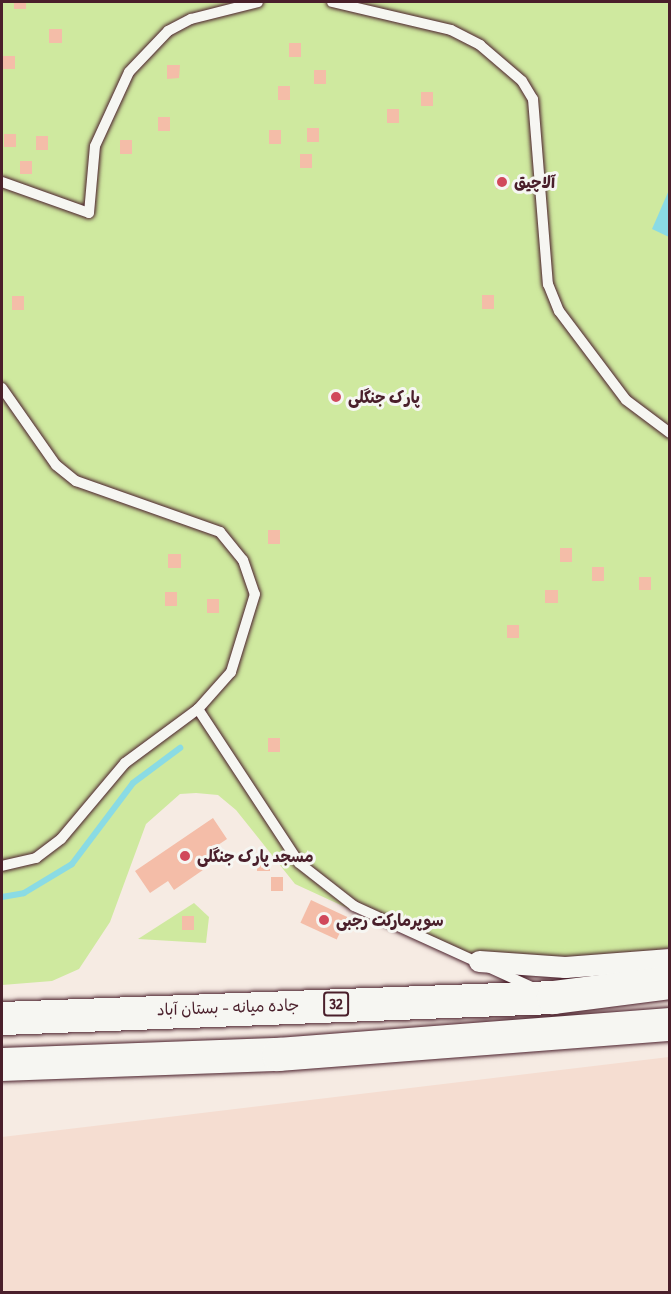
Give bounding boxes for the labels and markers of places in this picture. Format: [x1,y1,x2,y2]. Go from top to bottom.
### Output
place label: آلاچیق [514,172,555,192]
marker: آلاچیق [495,175,509,189]
place label: پارک جنگلی [348,387,420,407]
marker: پارک جنگلی [329,390,343,404]
place label: مسجد پارک جنگلی [197,846,314,866]
marker: مسجد پارک جنگلی [178,849,192,863]
place label: سوپرمارکت رجبی [336,910,443,930]
marker: سوپرمارکت رجبی [317,913,331,927]

